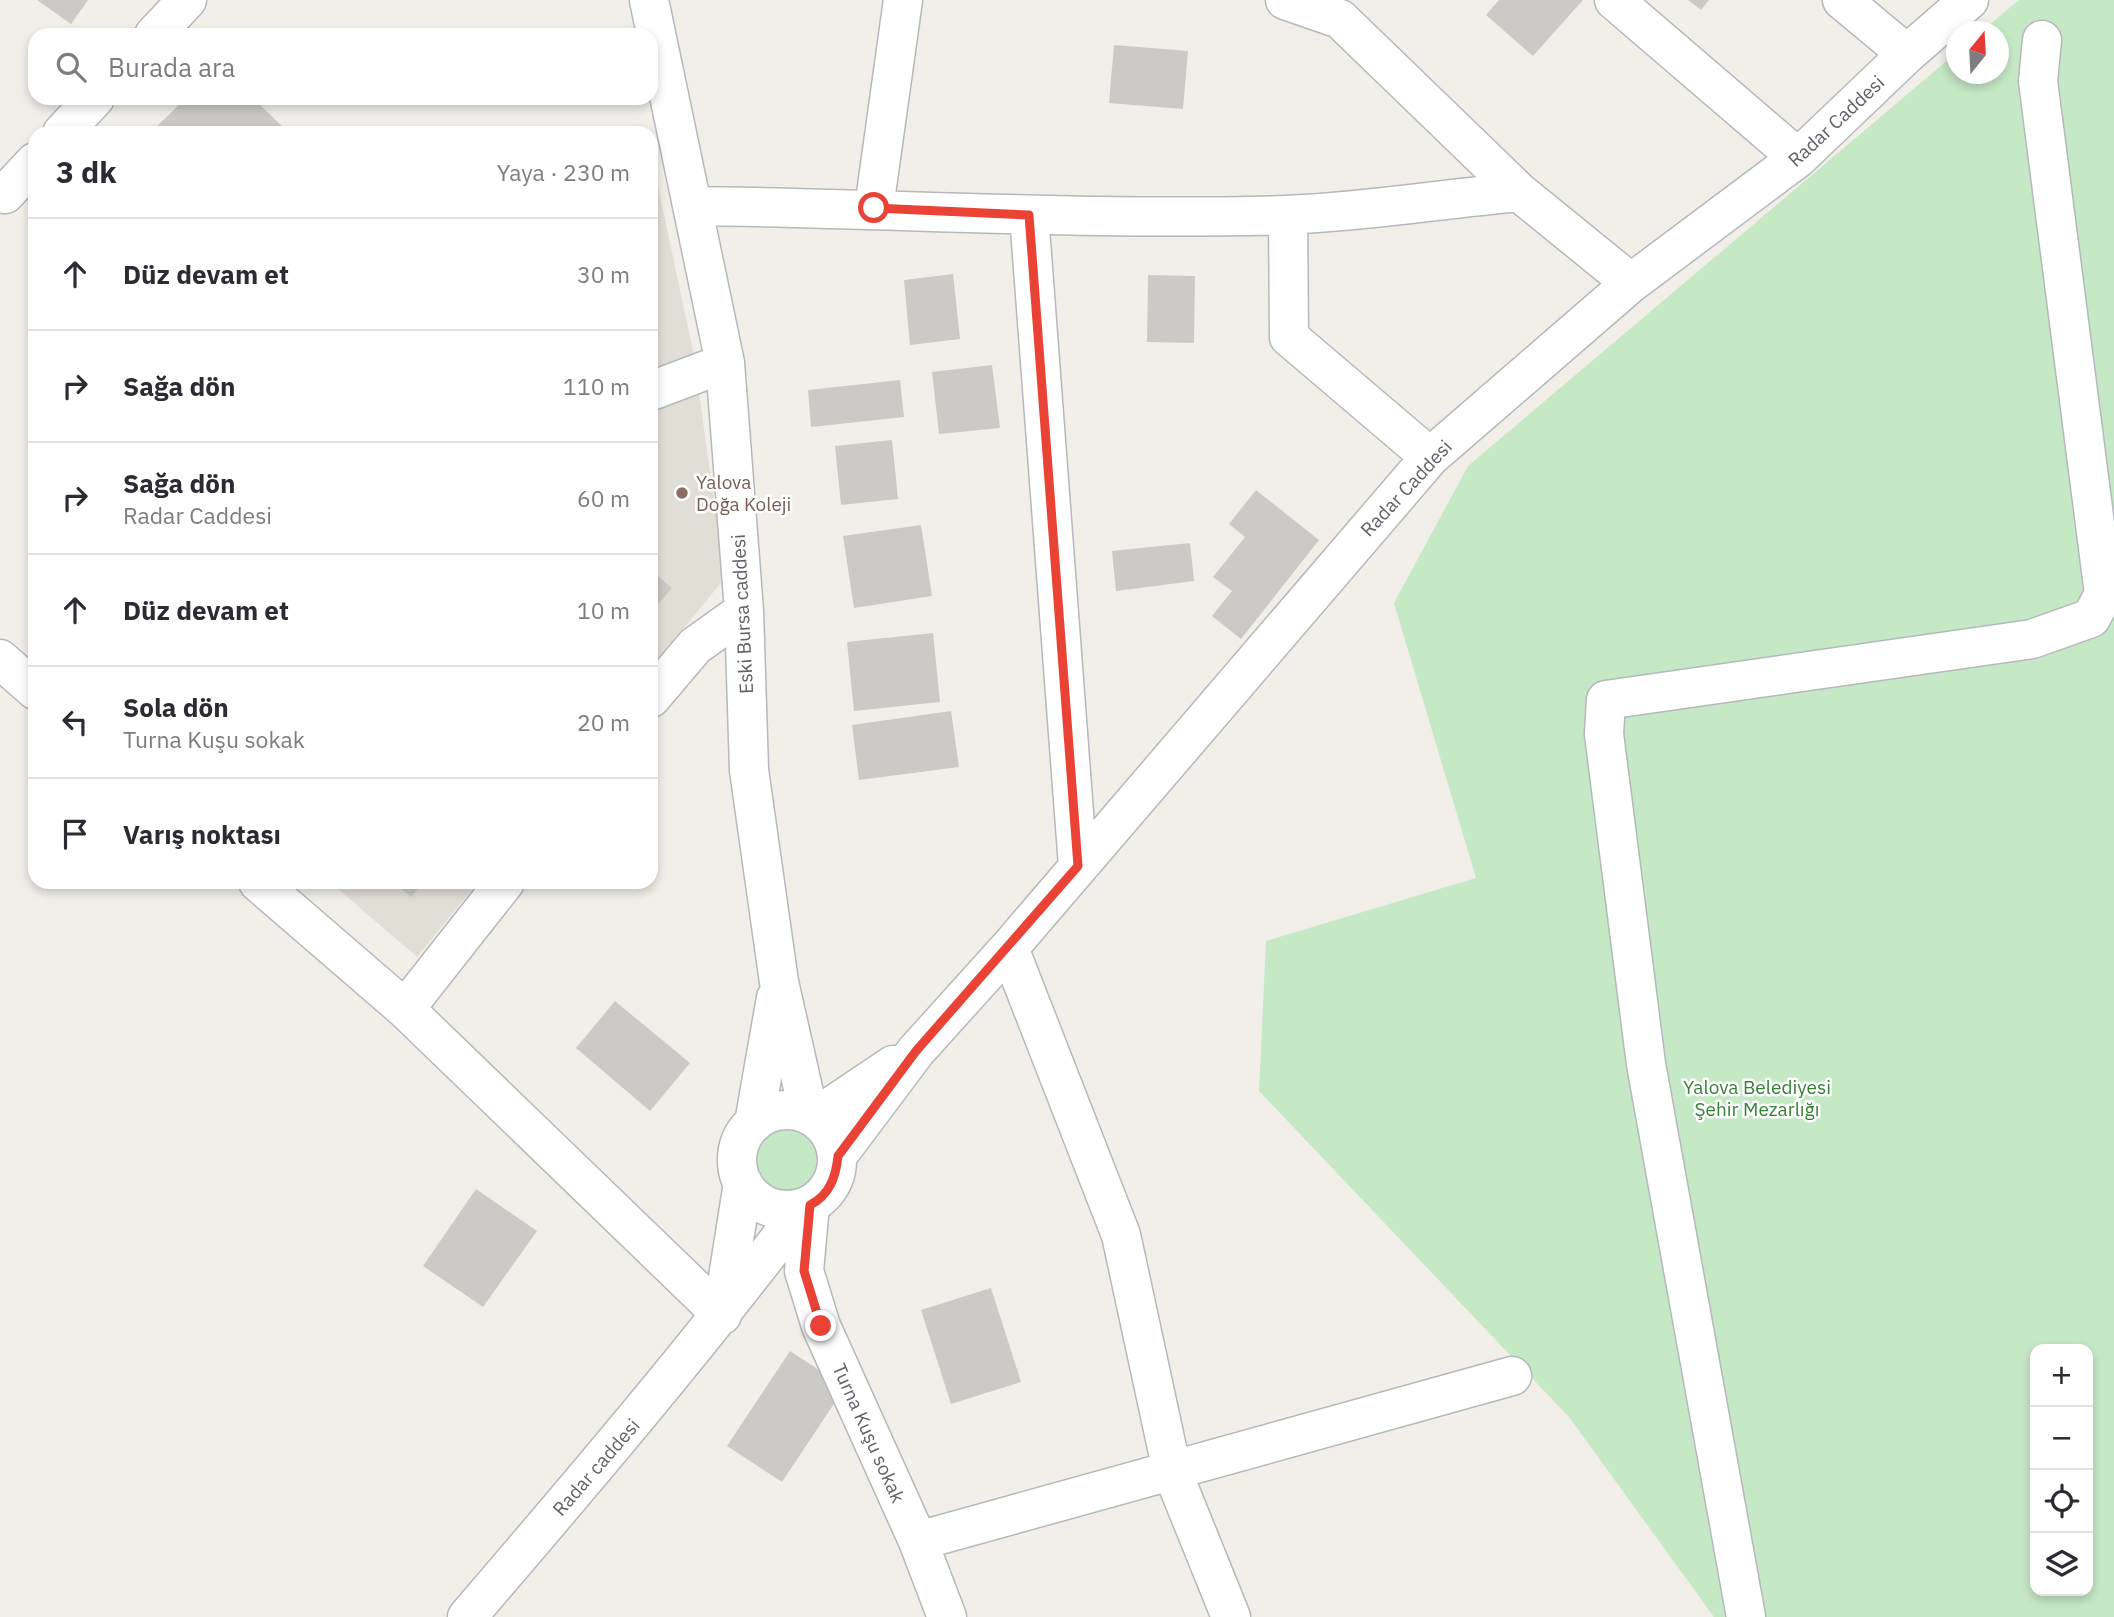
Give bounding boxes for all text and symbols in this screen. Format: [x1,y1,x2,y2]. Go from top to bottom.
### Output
north arrow [1946,21,2009,84]
search box [28,28,658,105]
icon: search [52,48,90,86]
text: Burada ara [108,50,235,84]
street label: Radar Caddesi [1783,70,1889,172]
text: 3 dk [56,152,117,191]
text: Yaya · 230 m [497,157,630,187]
route start [858,192,889,223]
icon: ahead [56,255,94,293]
text: Düz devam et [123,257,289,291]
text: 30 m [577,259,630,289]
icon: right [56,367,94,405]
text: Sağa dön [123,369,235,403]
text: 110 m [563,371,630,401]
street label: Radar Caddesi [1355,435,1457,541]
text: Sağa dön [123,466,235,500]
place label: Yalova Doğa Koleji [696,470,791,516]
icon: right [56,479,94,517]
text: 60 m [577,483,630,513]
marker: Yalova Doğa Koleji [674,485,690,501]
text: Radar Caddesi [123,500,272,530]
street label: Eski Bursa caddesi [726,534,758,694]
icon: ahead [56,591,94,629]
text: Düz devam et [123,593,289,627]
text: 10 m [577,595,630,625]
text: Sola dön [123,690,229,724]
icon: left [56,703,94,741]
text: 20 m [577,707,630,737]
text: Turna Kuşu sokak [123,724,305,754]
icon: arrive [56,815,94,853]
text: Varış noktası [123,817,281,851]
park label: Yalova Belediyesi Şehir Mezarlığı [1683,1075,1831,1121]
route end [805,1310,836,1341]
map controls [2030,1344,2093,1596]
button: + [2030,1344,2093,1407]
street label: Turna Kuşu sokak [827,1359,911,1507]
button: − [2030,1407,2093,1470]
street label: Radar caddesi [547,1413,645,1521]
button: locate [2030,1470,2093,1533]
button: layers [2030,1533,2093,1596]

